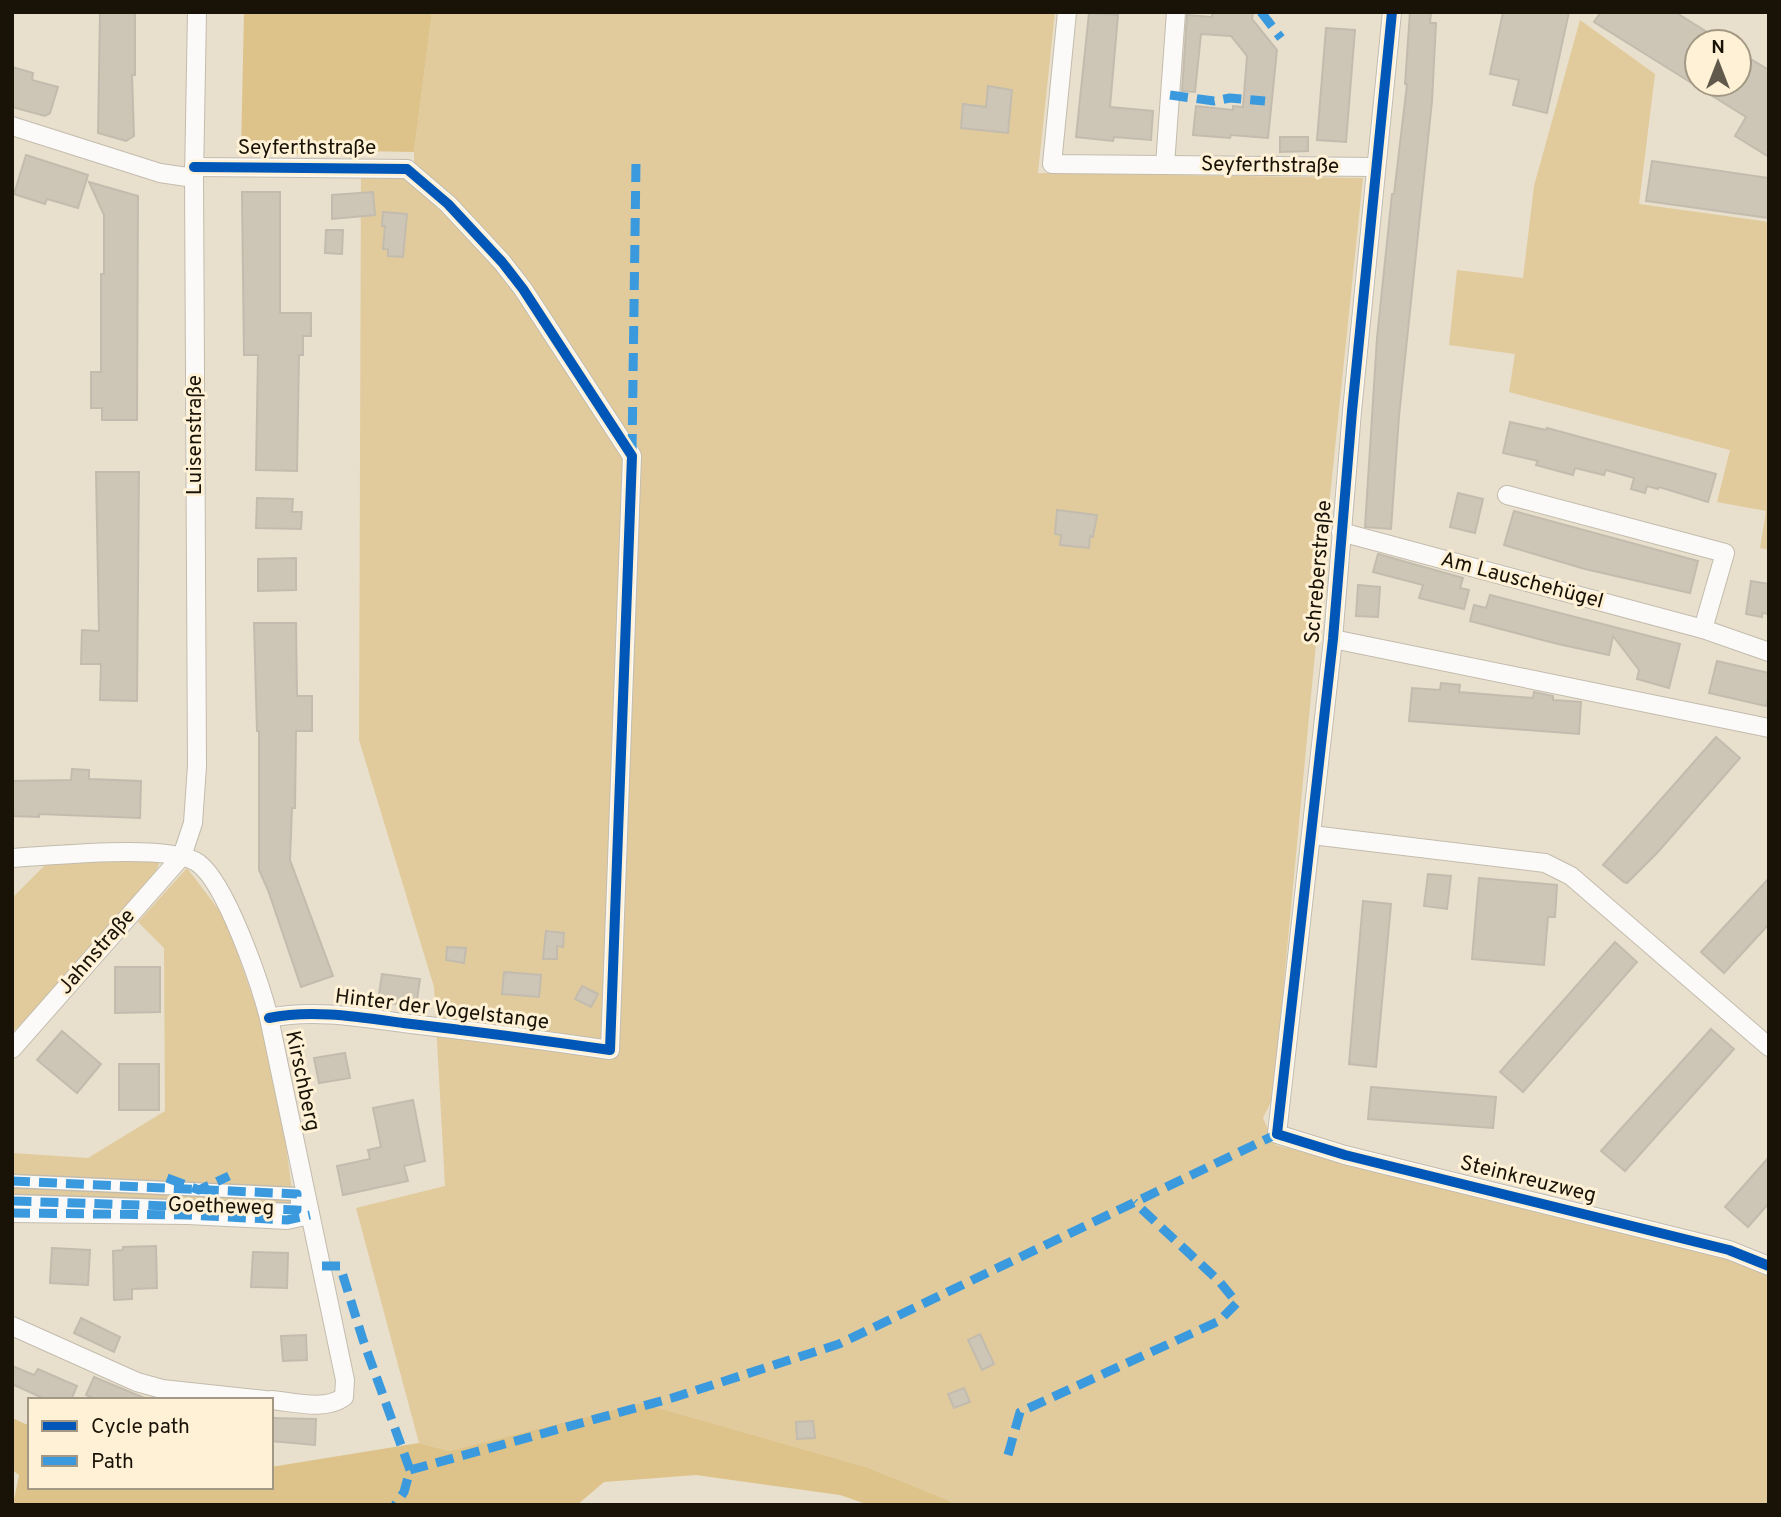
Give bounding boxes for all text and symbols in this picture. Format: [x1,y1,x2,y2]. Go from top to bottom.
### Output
north arrow [1683,28,1753,98]
text: N [1711,36,1725,60]
street label: Seyferthstraße [238,135,376,162]
street label: Seyferthstraße [1201,151,1339,181]
street label: Luisenstraße [182,375,209,495]
street label: Schreberstraße [1299,499,1339,645]
street label: Am Lauschehügel [1438,546,1606,616]
street label: Jahnstraße [52,904,142,1000]
street label: Hinter der Vogelstange [333,983,551,1037]
street label: Kirschberg [278,1028,326,1134]
street label: Steinkreuzweg [1457,1150,1599,1210]
street label: Goetheweg [167,1192,275,1222]
legend [28,1398,273,1489]
text: Cycle path [91,1414,190,1441]
text: Path [91,1449,134,1476]

